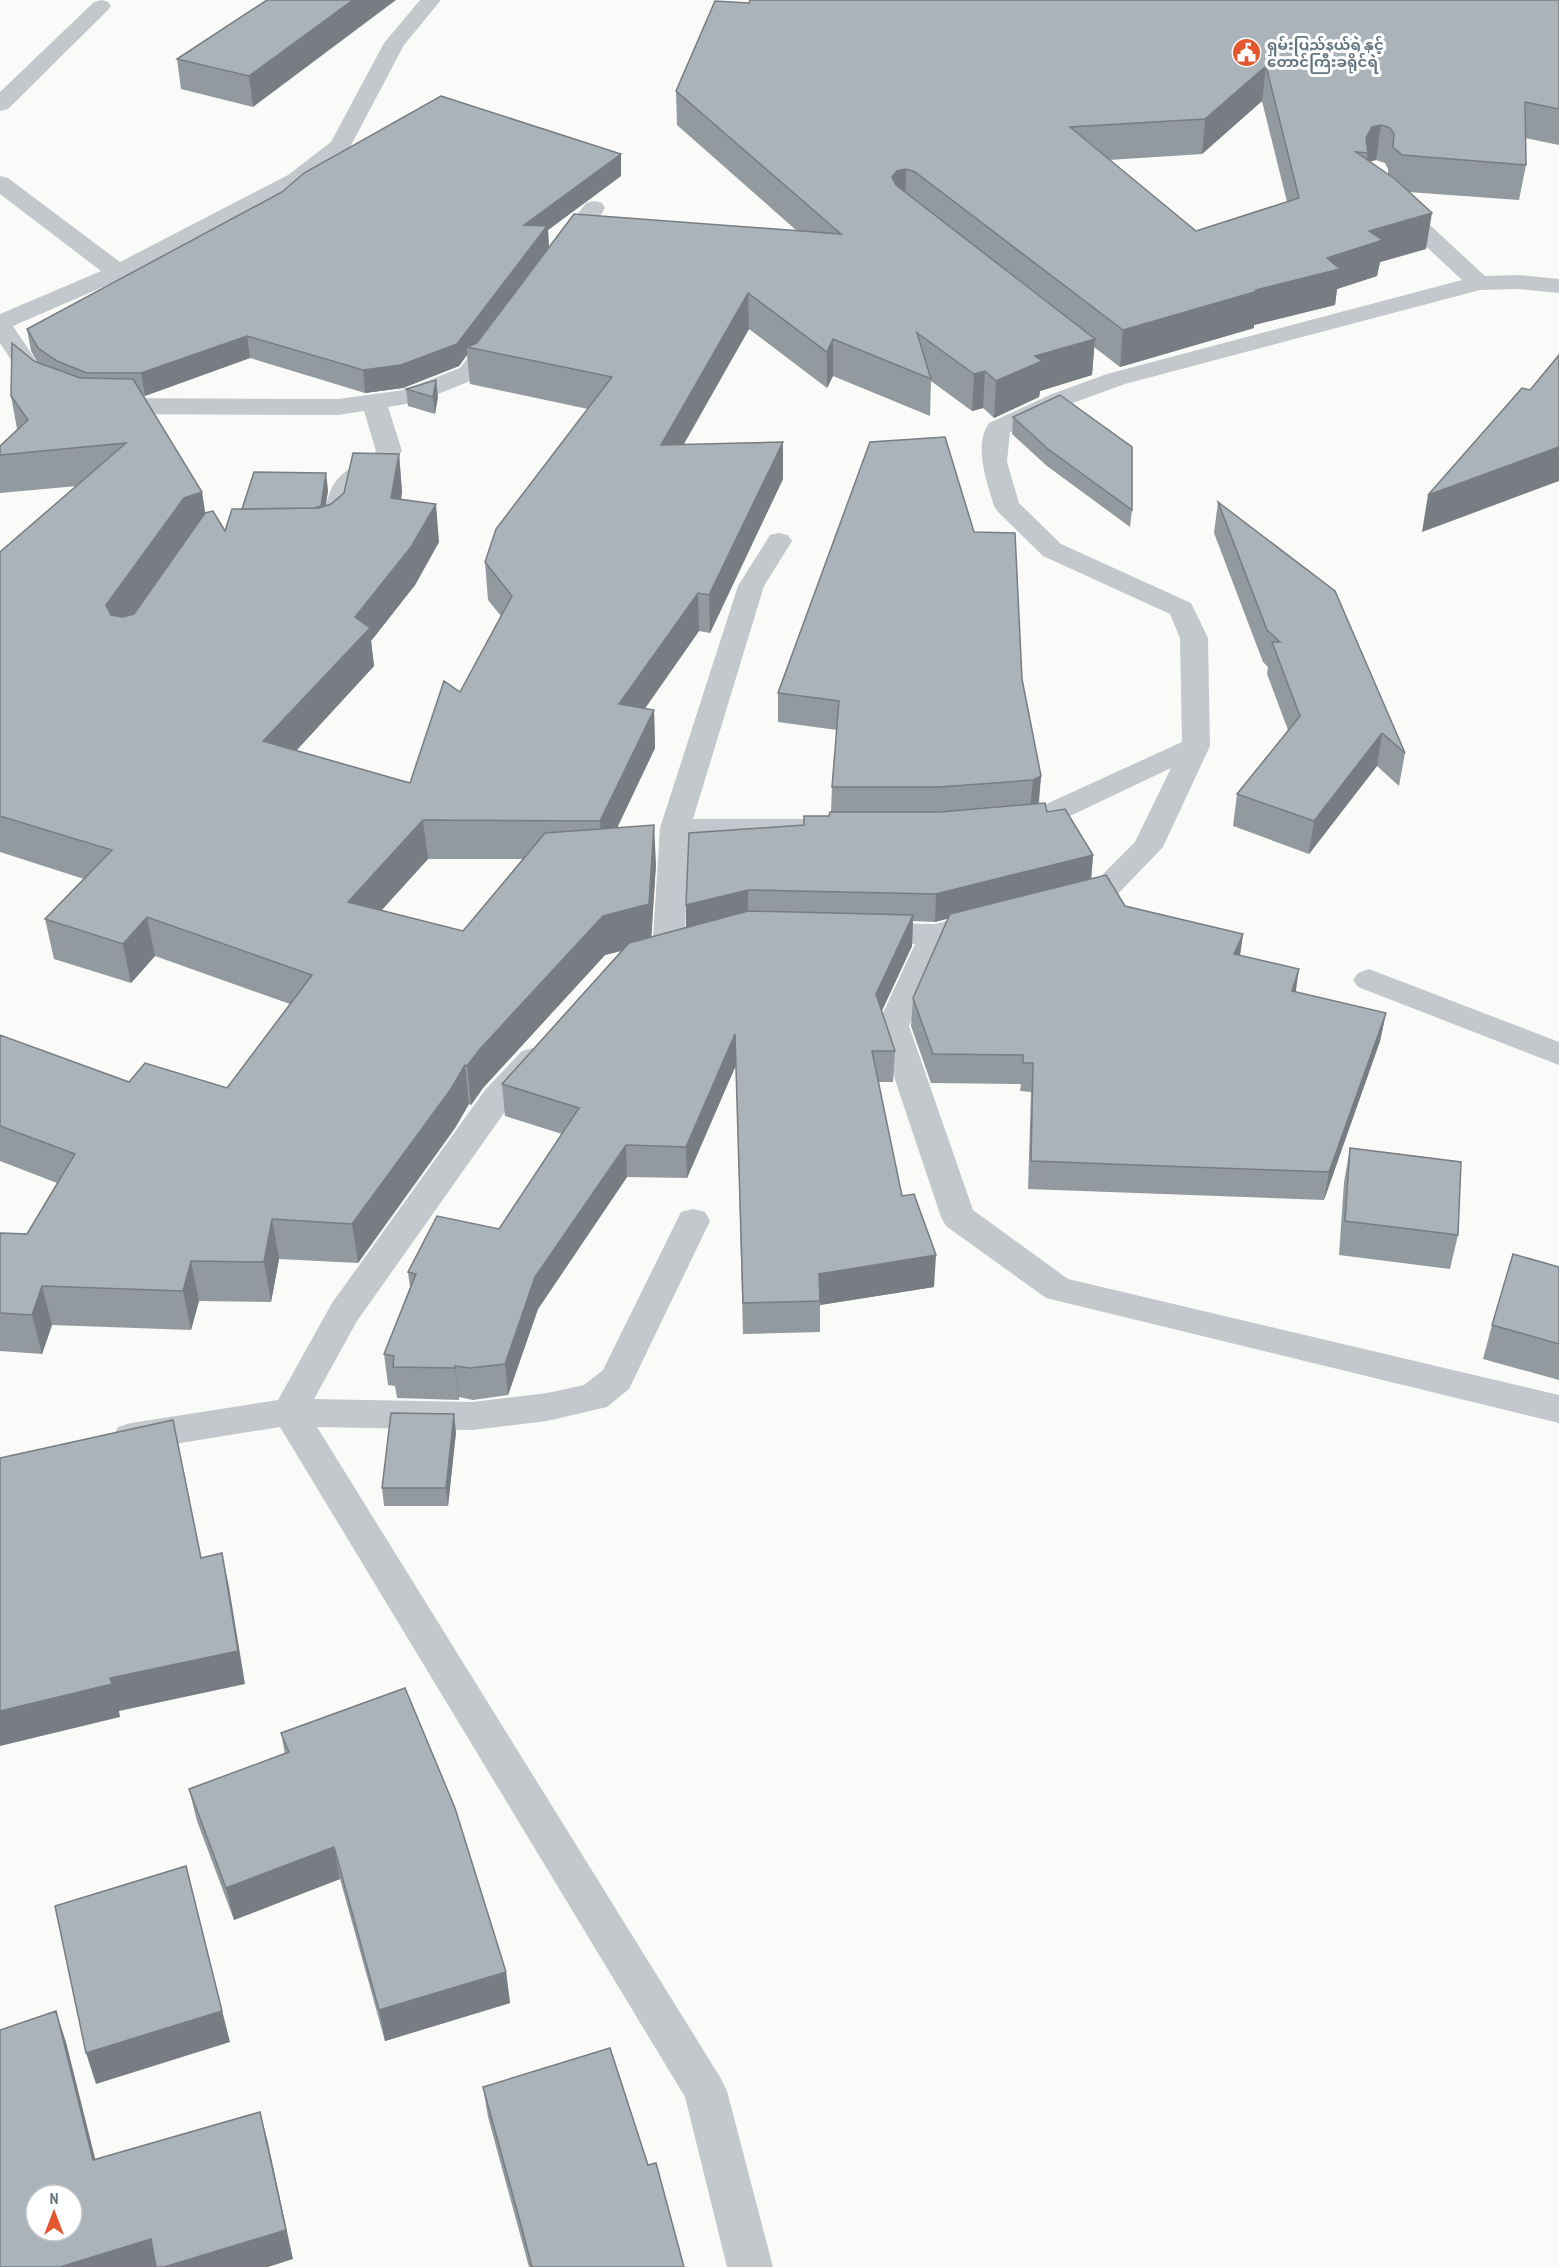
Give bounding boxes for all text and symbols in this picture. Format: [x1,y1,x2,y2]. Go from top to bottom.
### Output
place label: ရှမ်းပြည်နယ်ရဲ နှင့် တောင်ကြီးခရိုင်ရဲ [1267,35,1384,74]
public building icon: ရှမ်းပြည်နယ်ရဲ နှင့် တောင်ကြီးခရိုင်ရဲ [1230,37,1262,69]
north arrow [24,2183,84,2243]
text: N [50,2188,58,2208]

